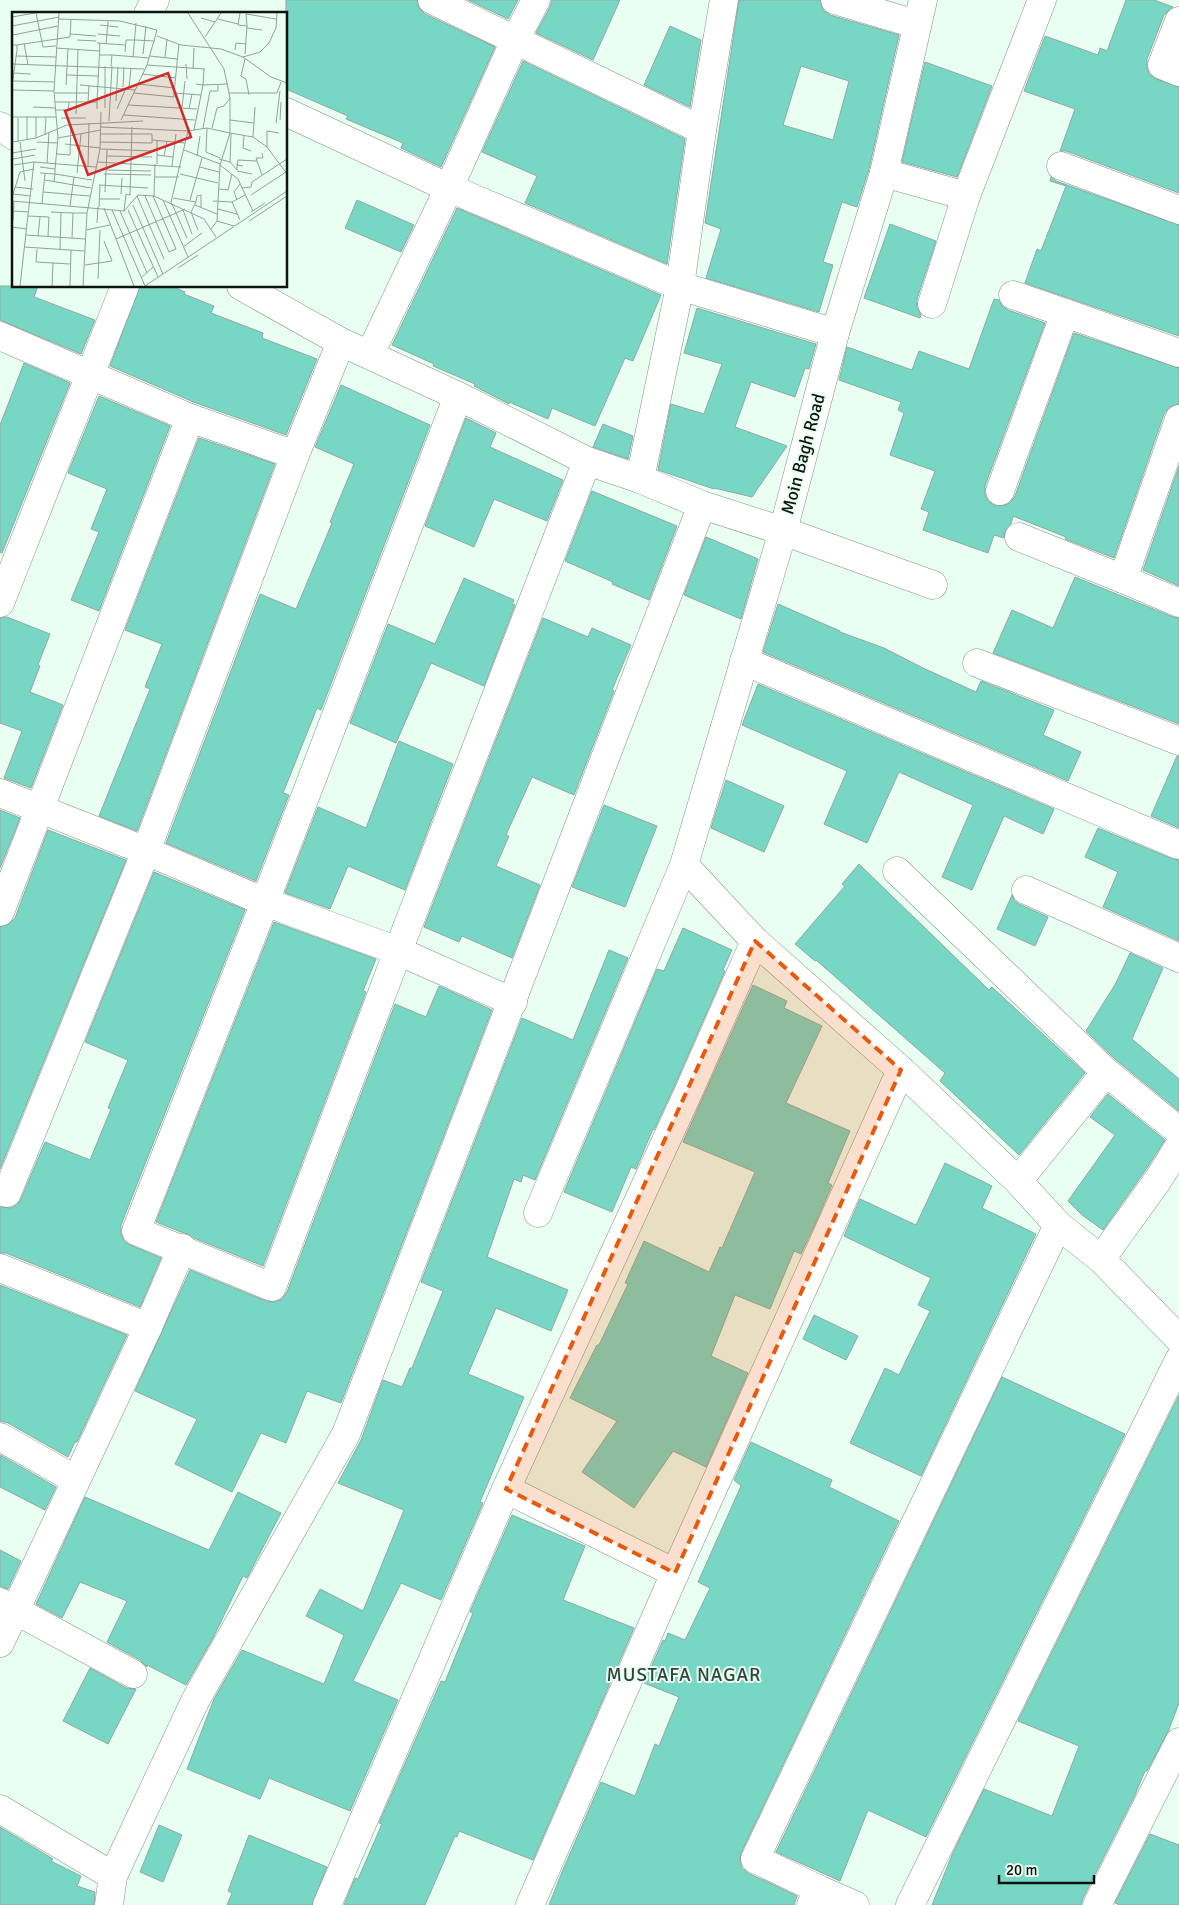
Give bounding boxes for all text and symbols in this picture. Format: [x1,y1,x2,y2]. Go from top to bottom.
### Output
inset map [12,12,288,288]
street label: Moin Bagh Road [776,391,830,517]
district label: MUSTAFA NAGAR [607,1663,761,1687]
scale bar [999,1852,1094,1884]
text: 20 m [1006,1861,1037,1879]

